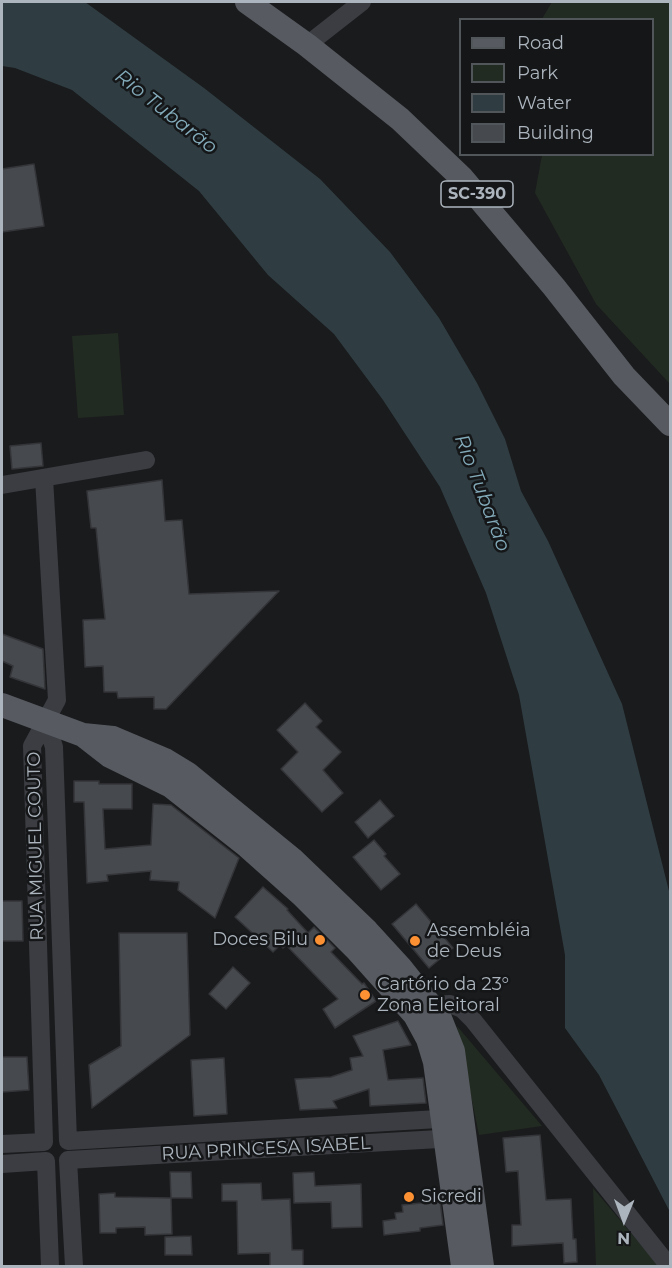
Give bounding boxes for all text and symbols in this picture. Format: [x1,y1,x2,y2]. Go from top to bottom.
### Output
legend [459,18,654,156]
text: Road [517,32,564,54]
text: Park [517,62,558,84]
water label: Rio Tubarão [110,65,222,159]
text: Water [517,92,572,114]
text: Building [517,122,594,144]
road number: SC-390 [441,181,513,207]
water label: Rio Tubarão [449,431,515,555]
street label: RUA MIGUEL COUTO [24,751,48,941]
place label: Assembléia de Deus [427,920,531,962]
place label: Doces Bilu [212,929,308,951]
marker: Doces Bilu [313,933,327,947]
marker: Assembléia de Deus [408,934,422,948]
place label: Cartório da 23° Zona Eleitoral [377,974,509,1016]
marker: Cartório da 23° Zona Eleitoral [358,988,372,1002]
street label: RUA PRINCESA ISABEL [161,1133,371,1165]
place label: Sicredi [421,1186,482,1208]
marker: Sicredi [402,1190,416,1204]
north arrow [594,1190,654,1250]
text: N [617,1229,630,1248]

